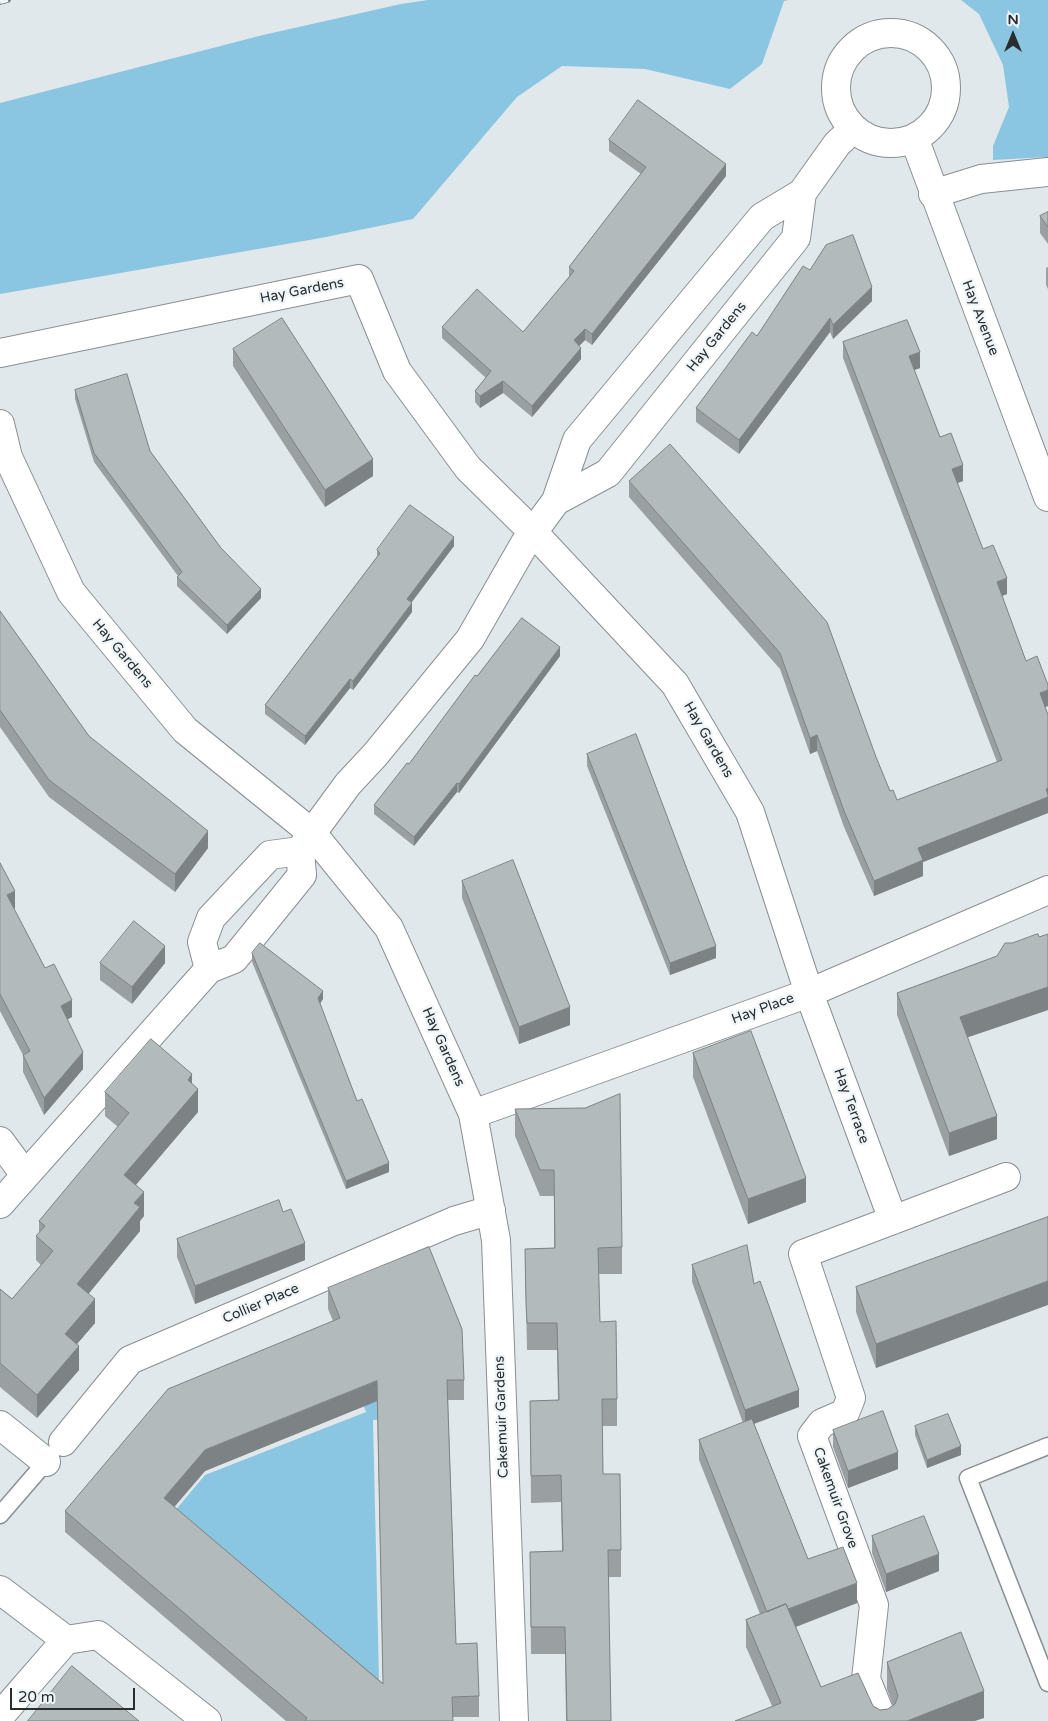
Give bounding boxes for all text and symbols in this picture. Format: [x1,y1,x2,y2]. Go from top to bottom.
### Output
north arrow [988,10,1038,60]
text: N [1007,11,1019,28]
street label: Hay Gardens [259,275,345,307]
street label: Hay Avenue [958,278,1002,358]
street label: Hay Gardens [684,299,750,375]
street label: Hay Gardens [88,616,156,692]
street label: Hay Gardens [679,699,737,781]
street label: Hay Place [729,990,797,1028]
street label: Hay Gardens [418,1005,468,1089]
street label: Hay Terrace [830,1066,872,1146]
street label: Collier Place [220,1280,302,1328]
street label: Cakemuir Gardens [491,1356,513,1478]
street label: Cakemuir Grove [809,1445,861,1551]
scale bar [12,1678,138,1710]
text: 20 m [18,1688,55,1706]

